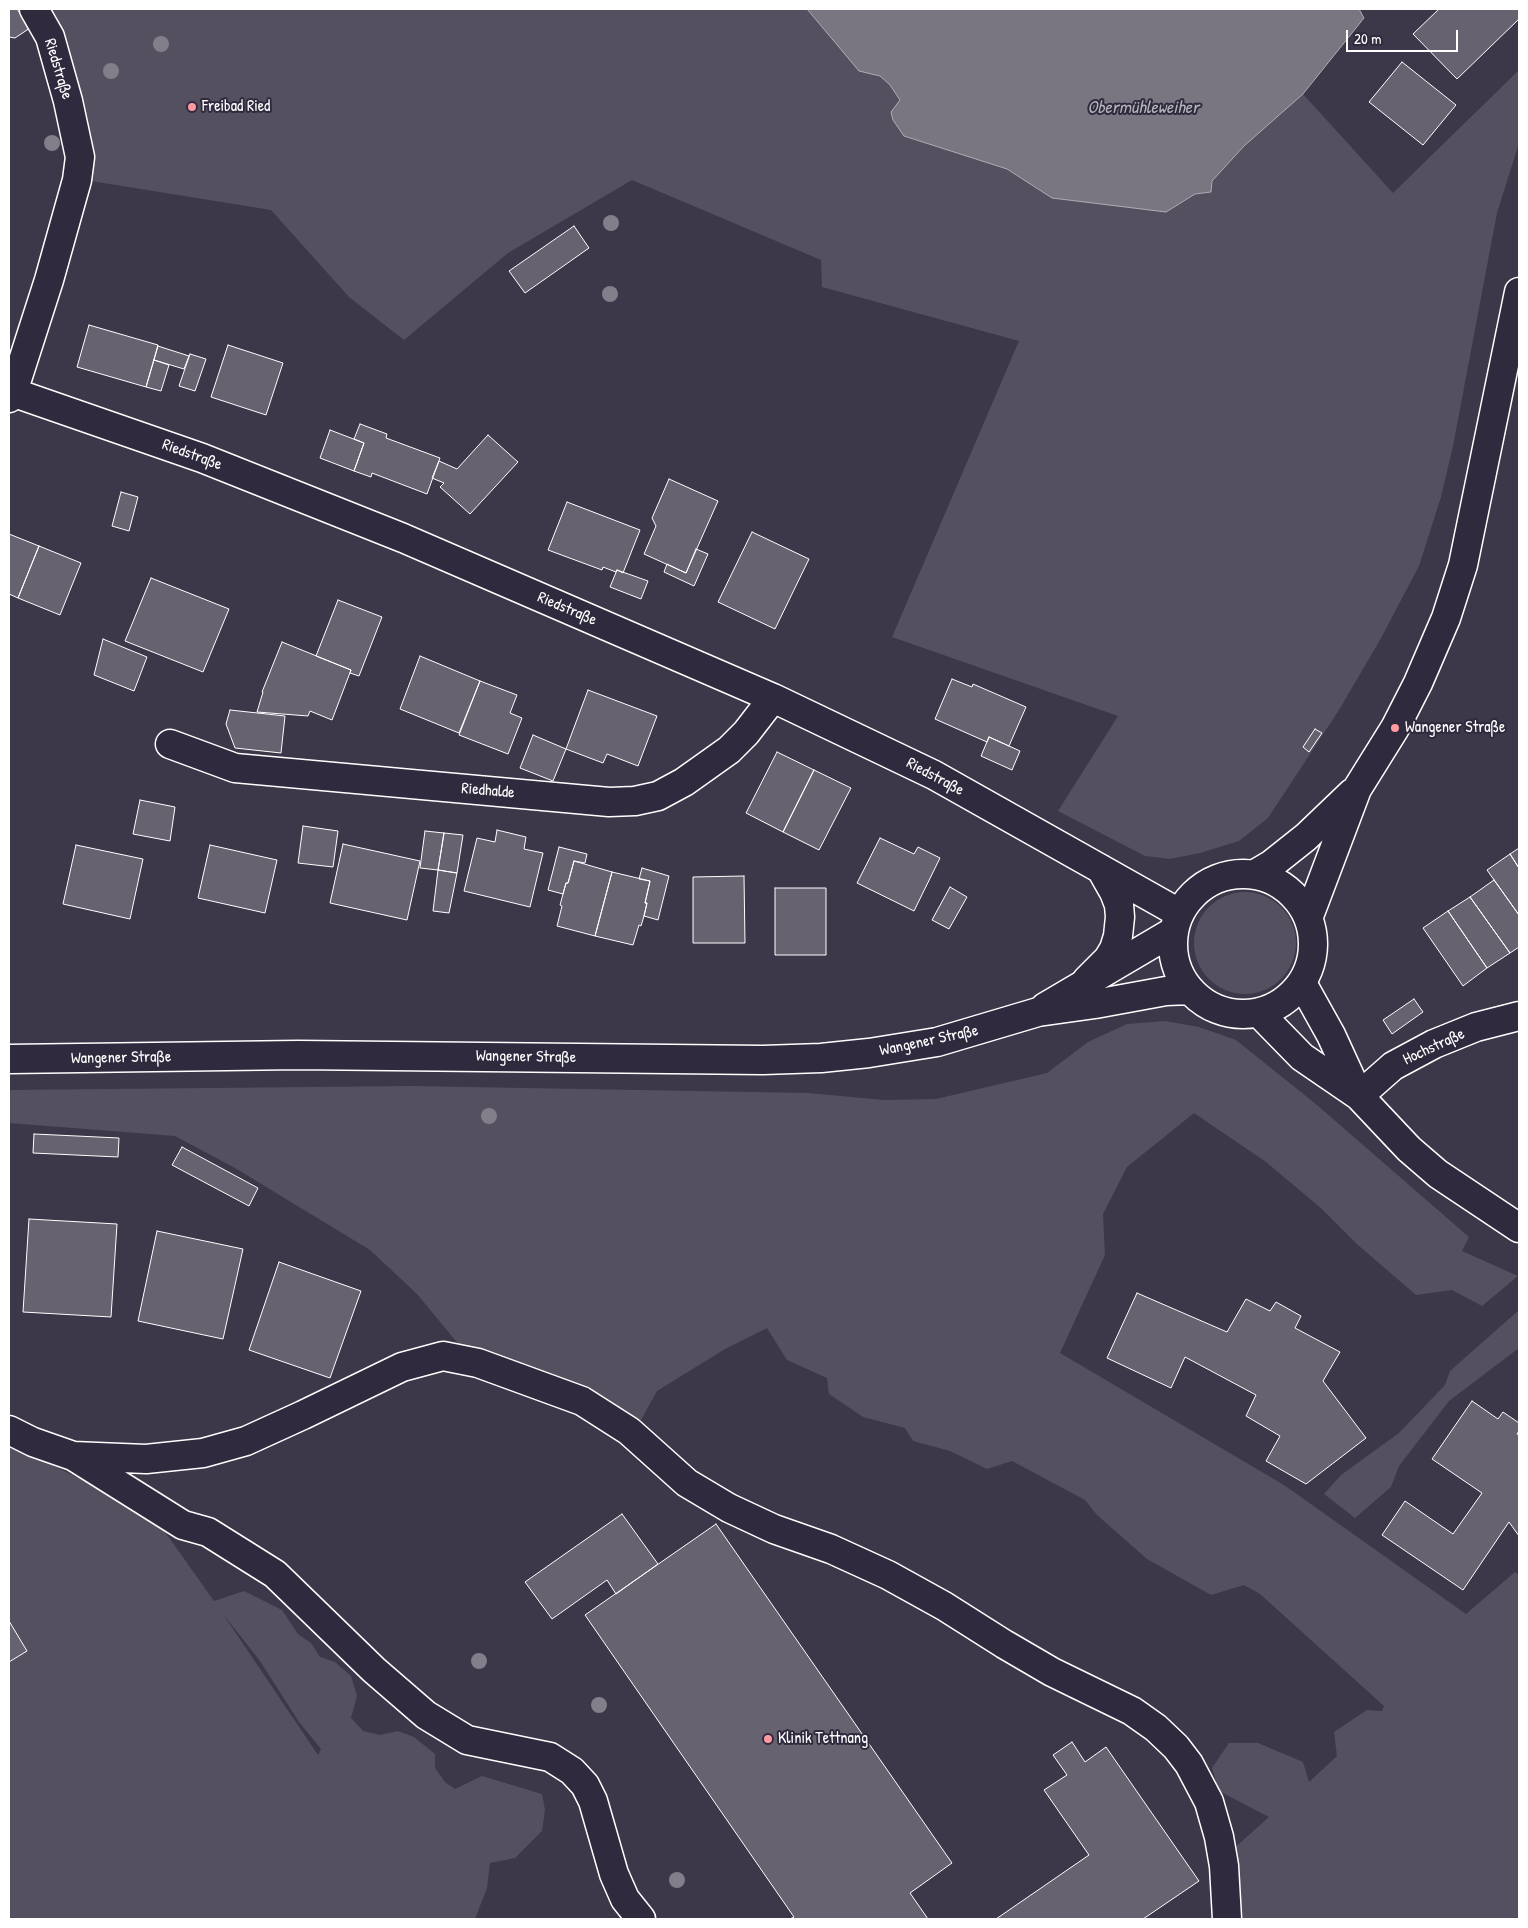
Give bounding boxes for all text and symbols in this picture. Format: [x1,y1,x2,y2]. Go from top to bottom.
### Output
scale bar [1348,20,1460,52]
text: 20 m [1354,28,1381,49]
street label: Riedstraße [40,36,76,102]
place label: Freibad Ried [202,97,270,117]
water label: Obermühleweiher [1087,97,1199,119]
marker: Freibad Ried [186,101,198,113]
street label: Riedstraße [159,435,225,475]
street label: Riedstraße [535,588,599,630]
place label: Wangener Straße [1405,718,1505,738]
marker: Wangener Straße [1389,722,1401,734]
street label: Riedstraße [903,754,967,800]
street label: Riedhalde [461,779,515,803]
street label: Wangener Straße [878,1021,980,1061]
street label: Hochstraße [1400,1024,1468,1070]
street label: Wangener Straße [476,1047,576,1067]
street label: Wangener Straße [71,1048,171,1068]
place label: Klinik Tettnang [778,1729,868,1749]
marker: Klinik Tettnang [762,1733,774,1745]

